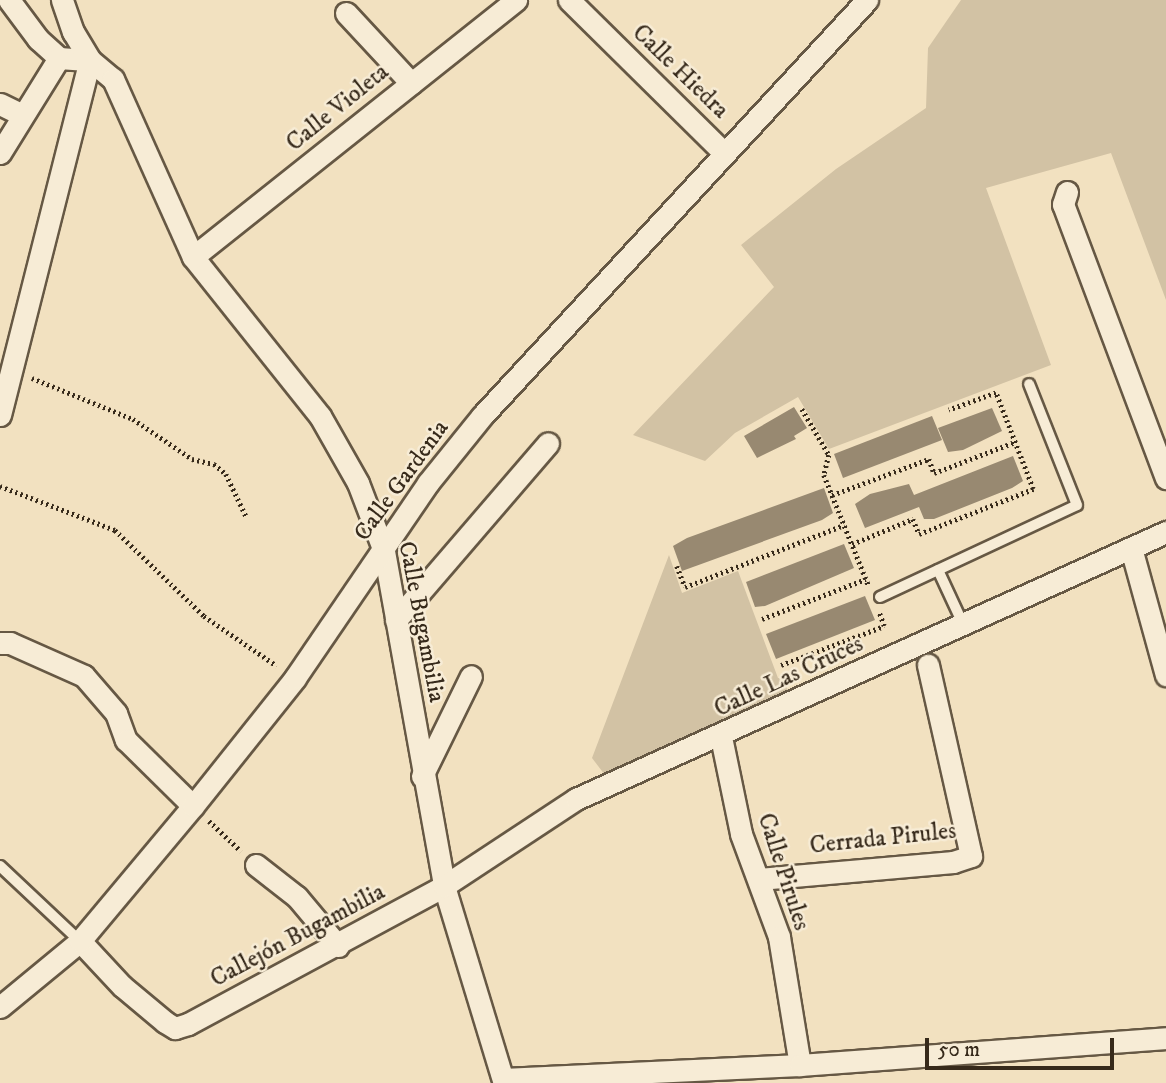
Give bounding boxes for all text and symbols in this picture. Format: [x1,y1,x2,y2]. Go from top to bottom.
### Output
street label: Calle Hiedra [626,19,734,125]
street label: Calle Violeta [281,58,395,158]
street label: Calle Gardenia [349,415,455,547]
street label: Calle Bugambilia [391,539,451,705]
street label: Calle Las Cruces [710,630,868,724]
street label: Calle Pirules [751,810,815,934]
street label: Cerrada Pirules [808,817,958,861]
street label: Callejón Bugambilia [206,878,390,994]
scale bar [928,1024,1117,1068]
text: 50 m [938,1037,980,1063]

